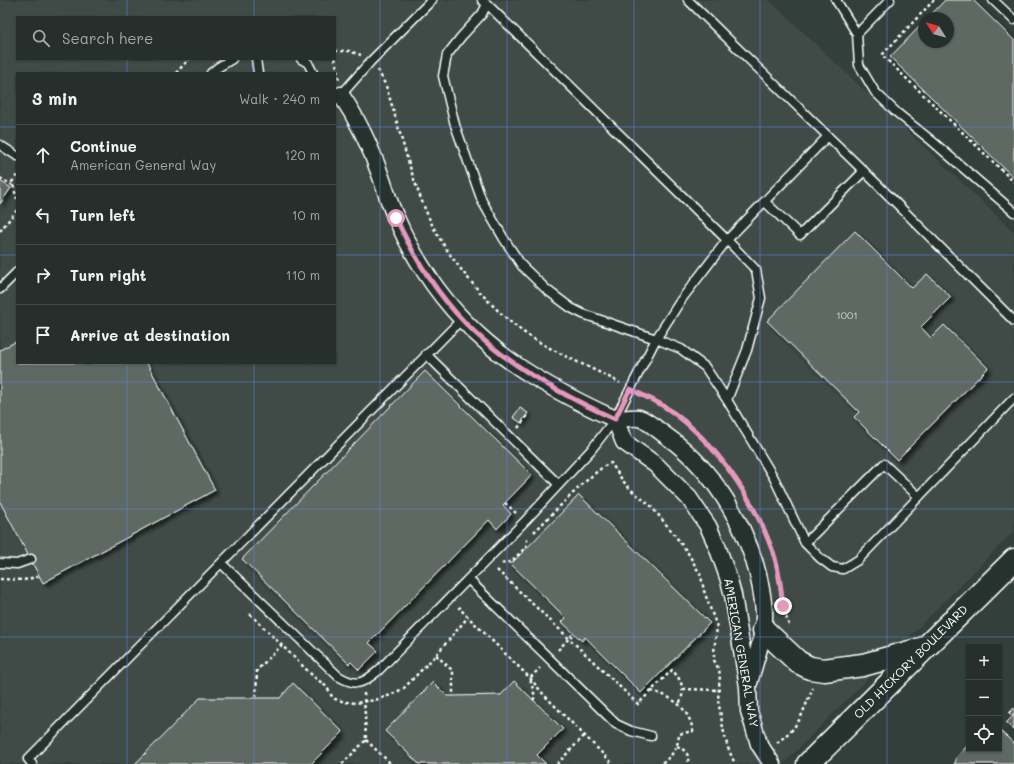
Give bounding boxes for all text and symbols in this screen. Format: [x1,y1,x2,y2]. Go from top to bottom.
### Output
north arrow [918,12,954,48]
search box [16,16,336,60]
icon: search [30,27,52,49]
text: Search here [62,28,153,48]
text: 3 min [32,87,77,109]
text: Walk · 240 m [239,90,320,107]
text: Continue [70,136,137,156]
icon: ahead [32,144,54,166]
text: 120 m [284,146,320,163]
text: American General Way [70,156,216,173]
icon: left [32,204,54,226]
text: Turn left [70,205,135,225]
text: 10 m [292,206,320,223]
route start [387,209,405,227]
icon: right [32,264,54,286]
text: Turn right [70,265,147,285]
text: 110 m [286,266,320,283]
house number: 1001 [836,308,858,322]
icon: arrive [32,324,54,346]
text: Arrive at destination [70,325,230,345]
street label: AMERICAN GENERAL WAY [721,577,763,729]
route end [774,597,792,615]
street label: OLD HICKORY BOULEVARD [850,601,971,722]
map controls [966,644,1002,752]
button: + [966,644,1002,680]
button: − [966,680,1002,716]
button: locate [966,716,1002,752]

